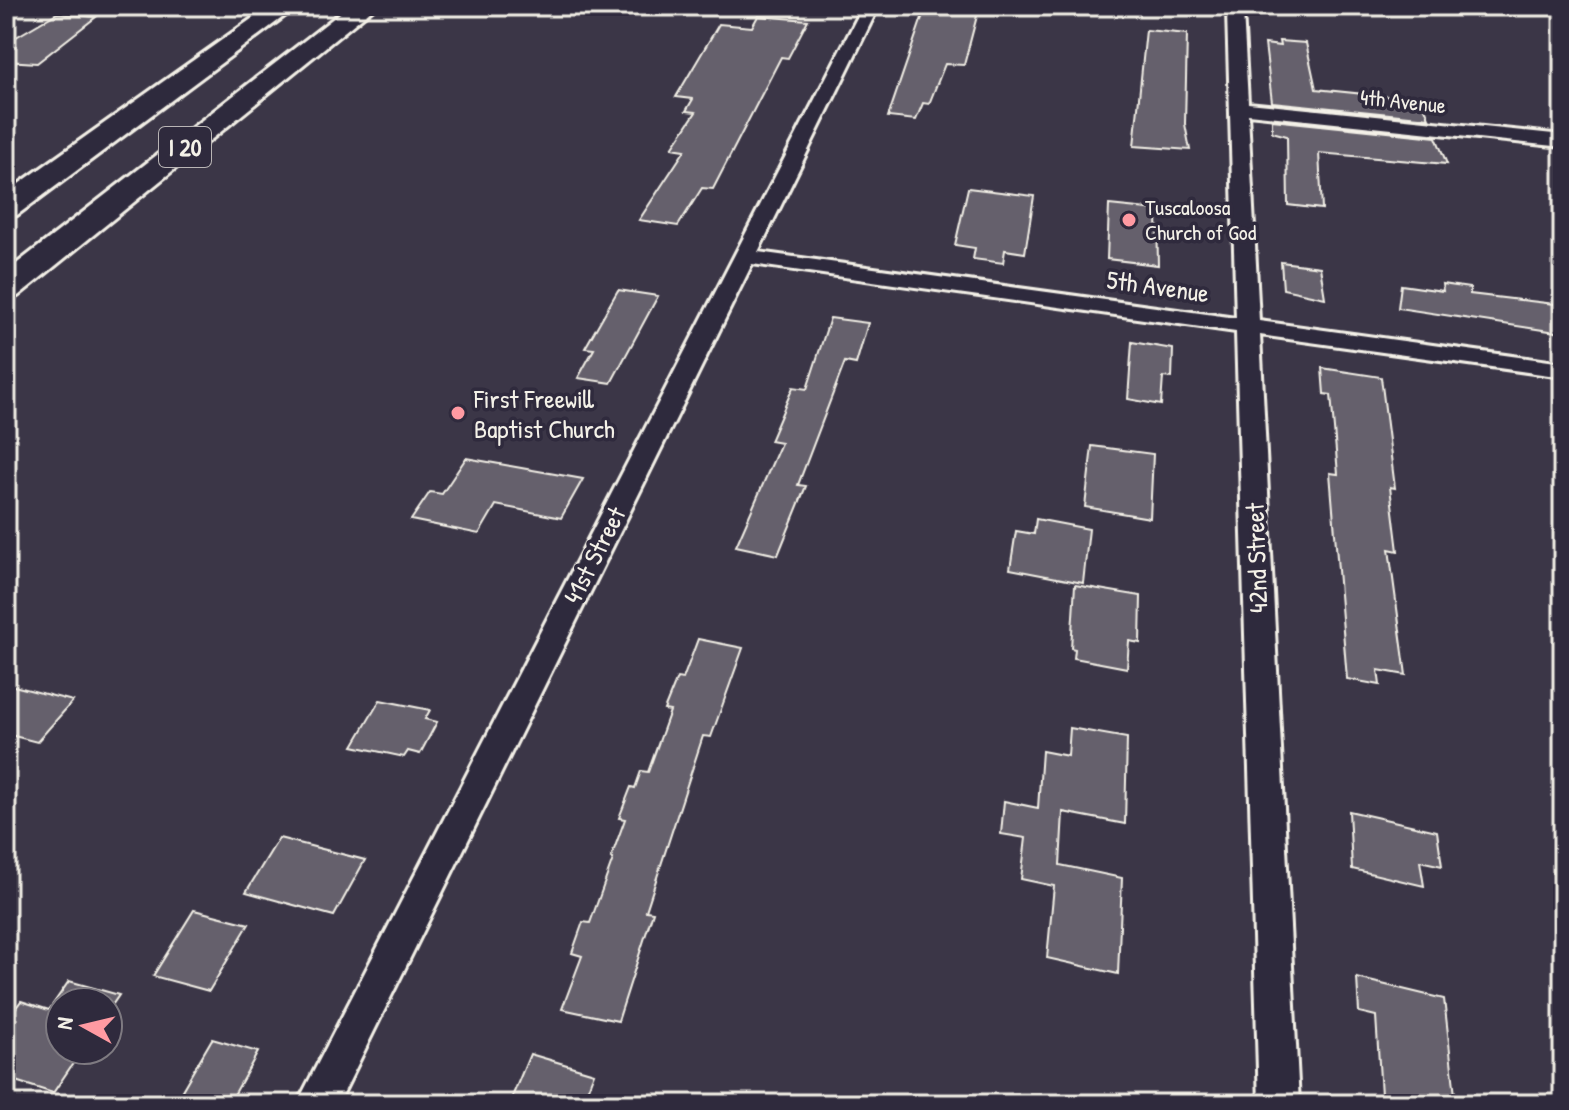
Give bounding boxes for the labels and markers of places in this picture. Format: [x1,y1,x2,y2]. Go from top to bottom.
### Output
place label: Tuscaloosa Church of God [1145,192,1257,247]
marker: Tuscaloosa Church of God [1120,211,1138,229]
place label: First Freewill Baptist Church [473,381,615,446]
marker: First Freewill Baptist Church [449,404,467,422]

